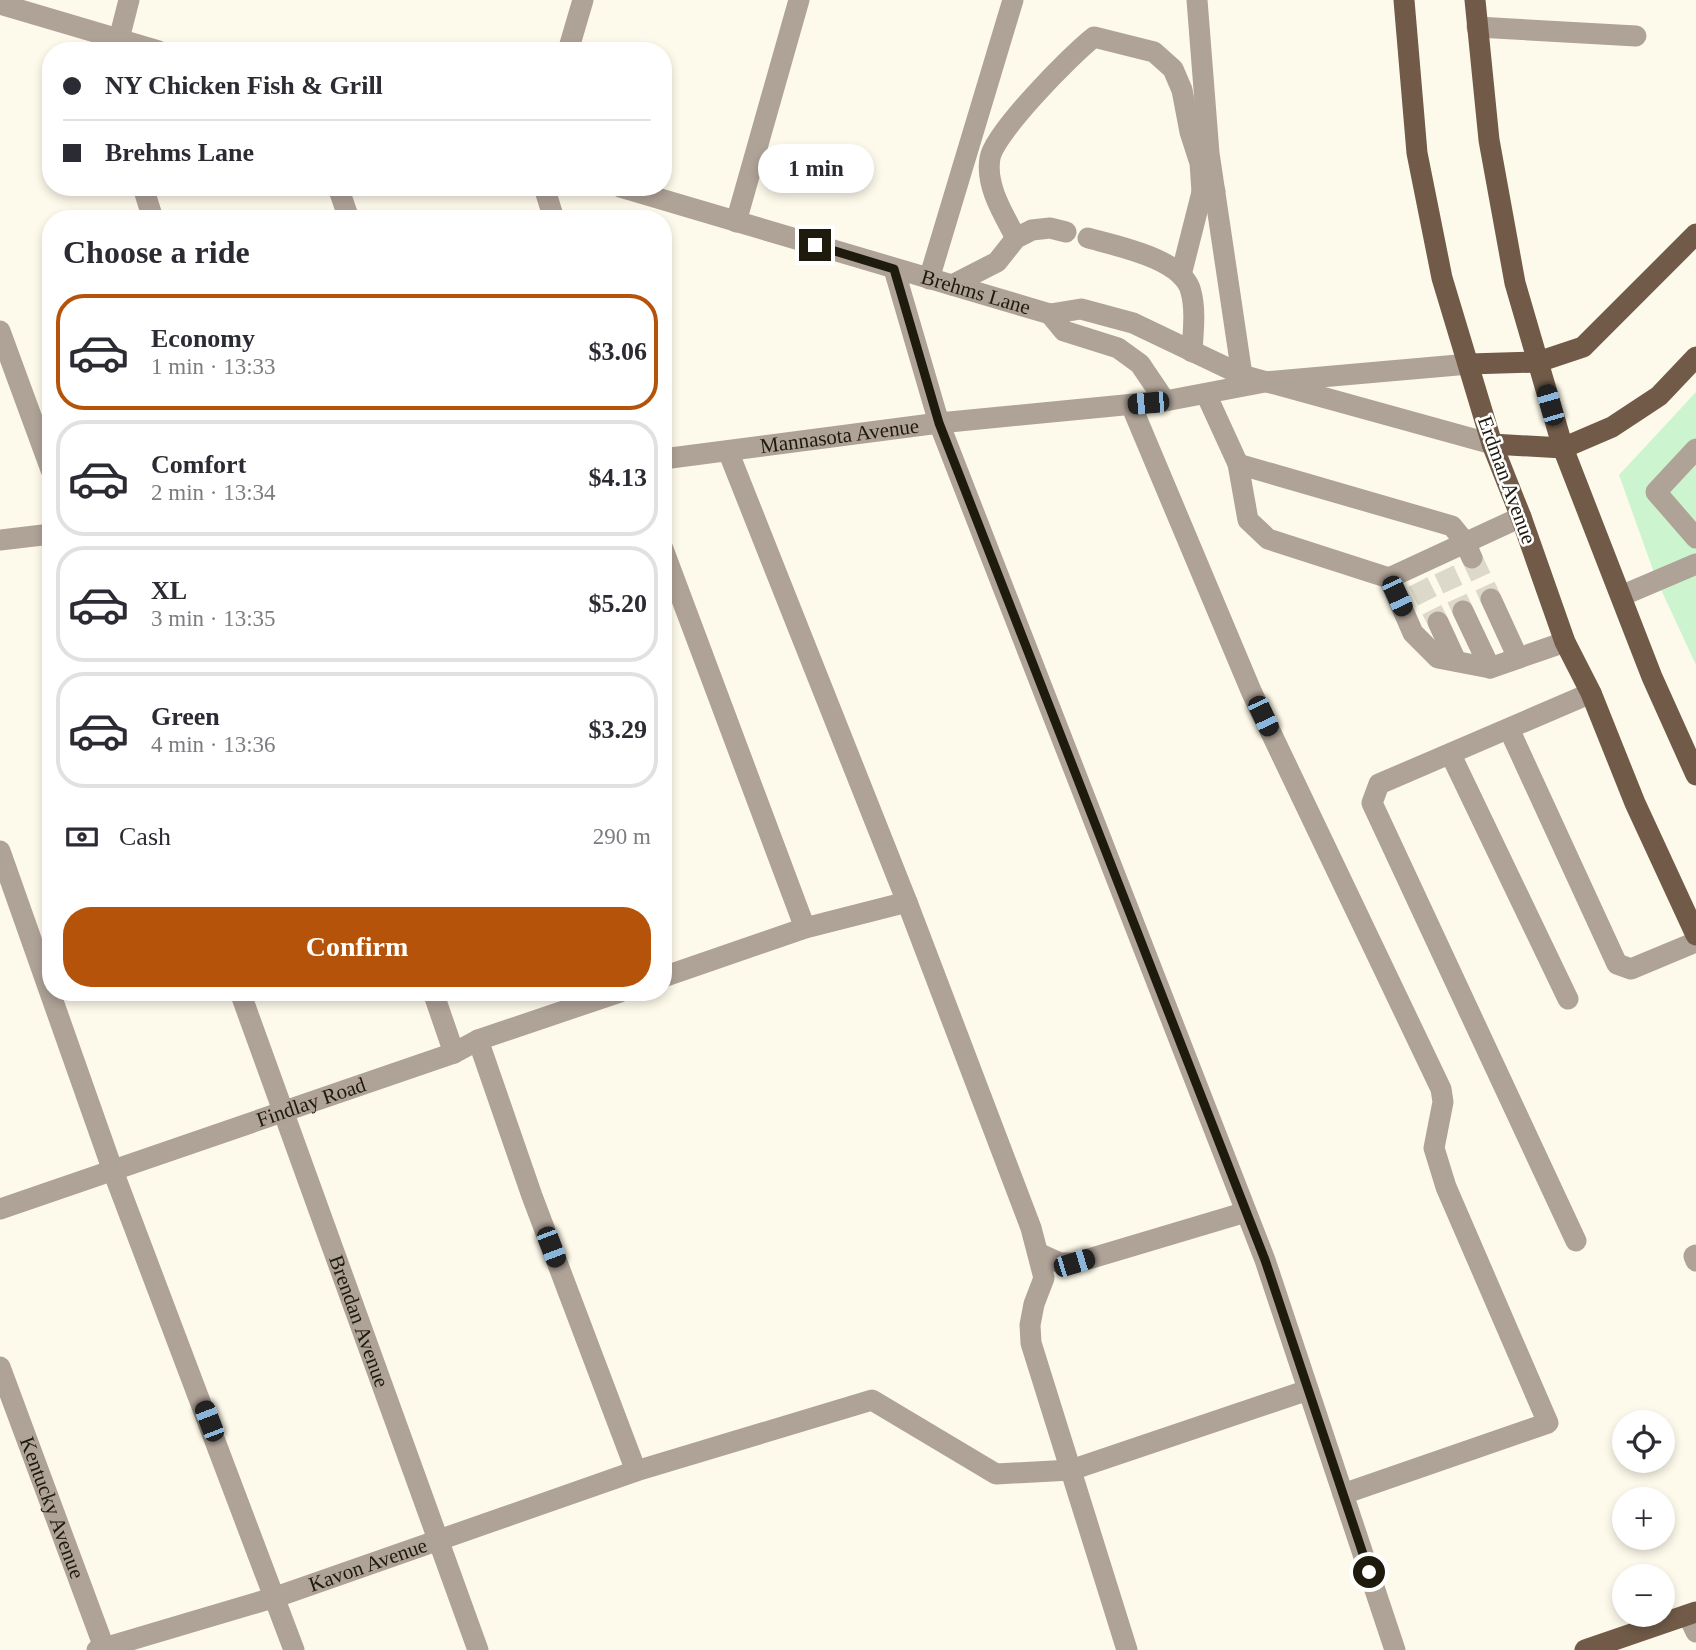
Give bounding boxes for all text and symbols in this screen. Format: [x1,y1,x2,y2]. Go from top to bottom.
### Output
text: NY Chicken Fish & Grill [105,71,383,100]
text: Brehms Lane [105,138,254,167]
callout: 1 min [757,144,873,192]
text: 1 min [788,156,844,181]
route end [799,229,831,261]
text: Choose a ride [63,234,250,270]
street label: Brehms Lane [918,265,1033,320]
icon: car [67,321,130,384]
text: Economy [151,324,255,353]
text: $3.06 [589,337,647,366]
text: 1 min · 13:33 [151,354,276,379]
car [1535,382,1566,428]
car [1127,391,1170,415]
street label: Erdman Avenue [1473,413,1541,547]
street label: Mannasota Avenue [759,414,920,458]
icon: car [67,447,130,510]
text: Comfort [151,450,246,479]
text: $4.13 [589,463,647,492]
text: 2 min · 13:34 [151,480,276,505]
icon: car [67,573,130,636]
car [1379,573,1416,619]
text: XL [151,576,187,605]
text: $5.20 [589,589,647,618]
text: 3 min · 13:35 [151,606,276,631]
car [1245,693,1282,739]
icon: car [67,699,130,762]
text: Green [151,702,220,731]
text: $3.29 [589,715,647,744]
text: 4 min · 13:36 [151,732,276,757]
icon: cash [63,818,101,856]
text: Cash [119,822,171,851]
text: 290 m [593,824,651,849]
button: Confirm [63,907,651,987]
street label: Findlay Road [253,1072,369,1132]
car [534,1224,569,1270]
car [1051,1247,1098,1279]
street label: Brendan Avenue [324,1252,394,1391]
car [192,1398,227,1444]
map controls [1612,1410,1675,1627]
button: locate [1612,1410,1675,1473]
street label: Kentucky Avenue [15,1433,89,1582]
button: + [1612,1487,1675,1550]
street label: Kavon Avenue [305,1533,430,1597]
route start [1353,1556,1385,1588]
button: − [1612,1564,1675,1627]

